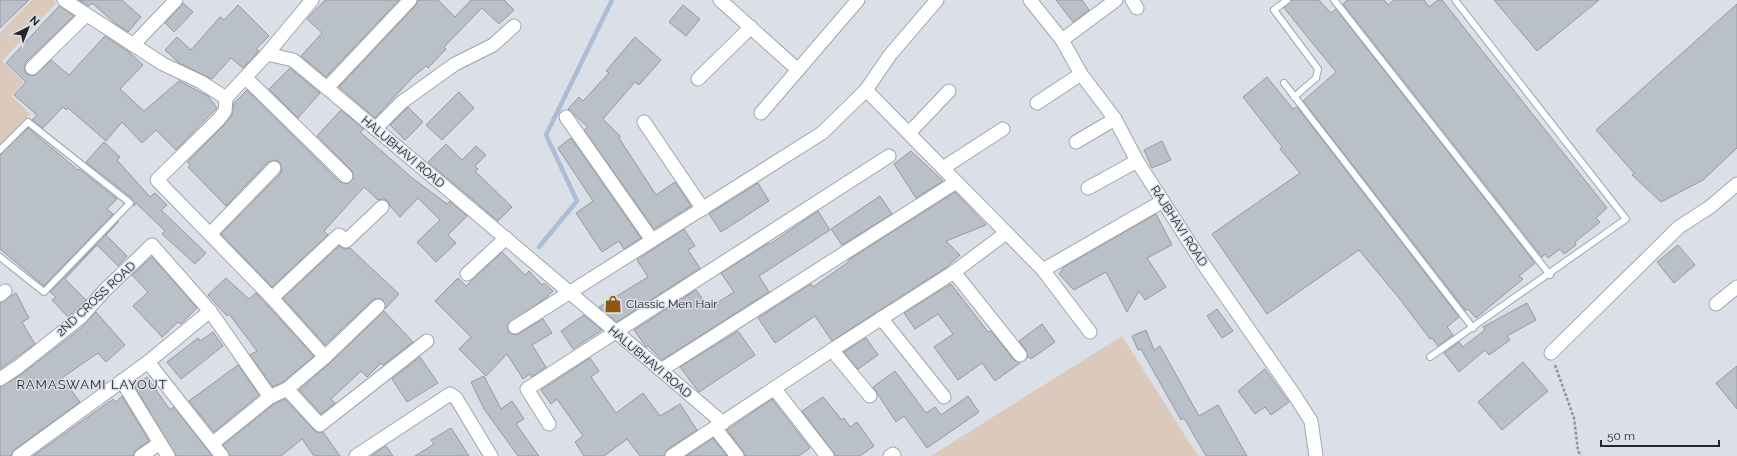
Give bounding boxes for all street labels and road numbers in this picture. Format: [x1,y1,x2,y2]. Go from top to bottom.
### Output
street label: HALUBHAVI ROAD [359,113,448,191]
street label: RAJBHAVI ROAD [1148,183,1211,269]
street label: 2ND CROSS ROAD [54,258,139,339]
street label: HALUBHAVI ROAD [606,323,695,401]

